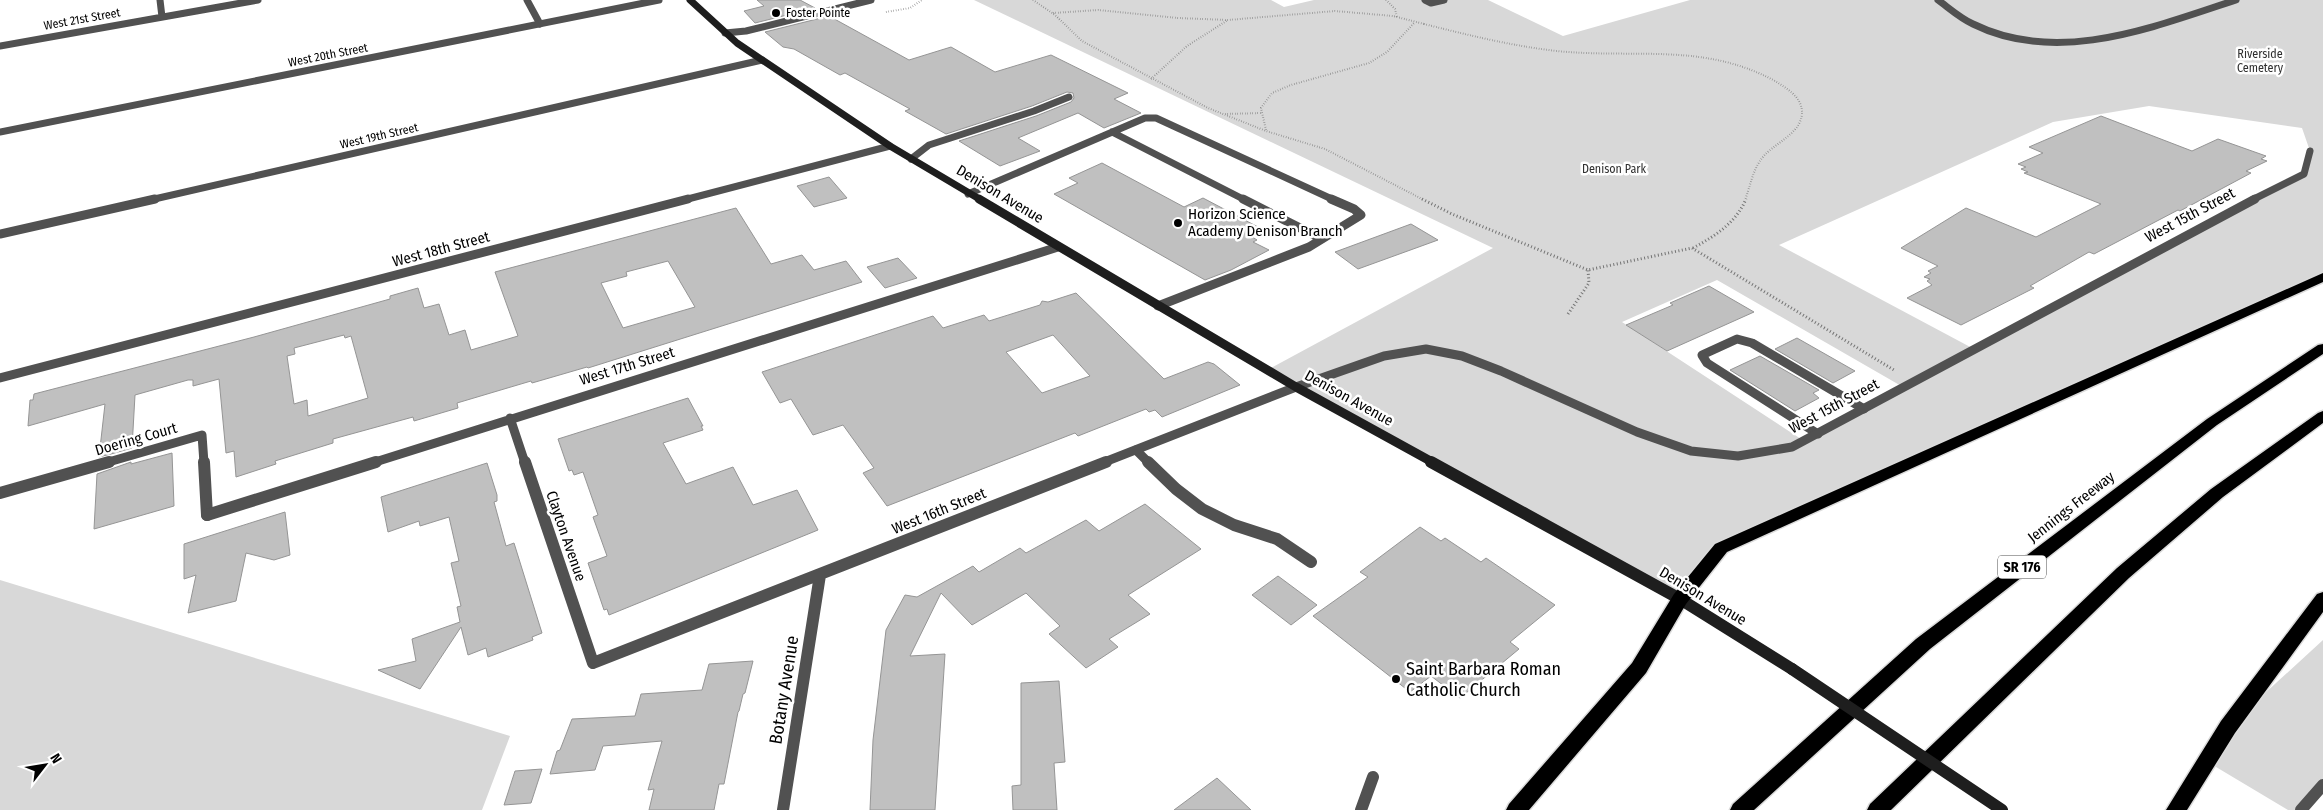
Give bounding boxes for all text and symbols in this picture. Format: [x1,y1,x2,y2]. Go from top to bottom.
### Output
street label: West 21st Street [43,5,122,33]
place label: Foster Pointe [786,6,850,20]
marker: Foster Pointe [770,7,782,19]
street label: West 20th Street [287,40,369,70]
park label: Riverside Cemetery [2237,47,2284,75]
street label: West 19th Street [339,120,419,152]
street label: Denison Avenue [953,161,1047,227]
park label: Denison Park [1582,162,1646,176]
street label: West 15th Street [2142,184,2238,246]
place label: Horizon Science Academy Denison Branch [1188,205,1343,240]
marker: Horizon Science Academy Denison Branch [1172,217,1184,229]
street label: West 18th Street [390,227,492,271]
street label: West 17th Street [577,343,677,389]
street label: Denison Avenue [1302,366,1396,430]
street label: West 15th Street [1786,375,1882,437]
street label: Doering Court [93,419,179,459]
street label: Jennings Freeway [2024,467,2118,546]
street label: West 16th Street [889,484,989,538]
street label: Clayton Avenue [542,489,590,583]
road number: SR 176 [1998,556,2046,578]
street label: Denison Avenue [1656,563,1750,629]
street label: Botany Avenue [765,634,803,746]
place label: Saint Barbara Roman Catholic Church [1406,658,1561,701]
marker: Saint Barbara Roman Catholic Church [1390,673,1402,685]
north arrow [20,740,70,790]
text: N [46,751,65,767]

